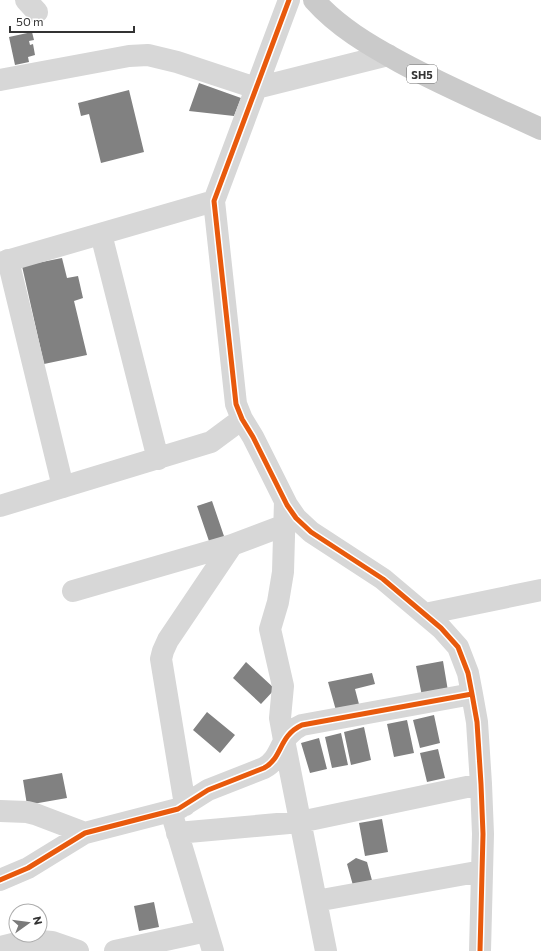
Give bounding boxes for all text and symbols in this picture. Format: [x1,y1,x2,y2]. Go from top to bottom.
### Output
scale bar [10,8,134,34]
text: 50 m [16,14,44,28]
road number: SH5 [407,65,437,83]
north arrow [8,903,48,943]
text: N [31,915,45,926]

